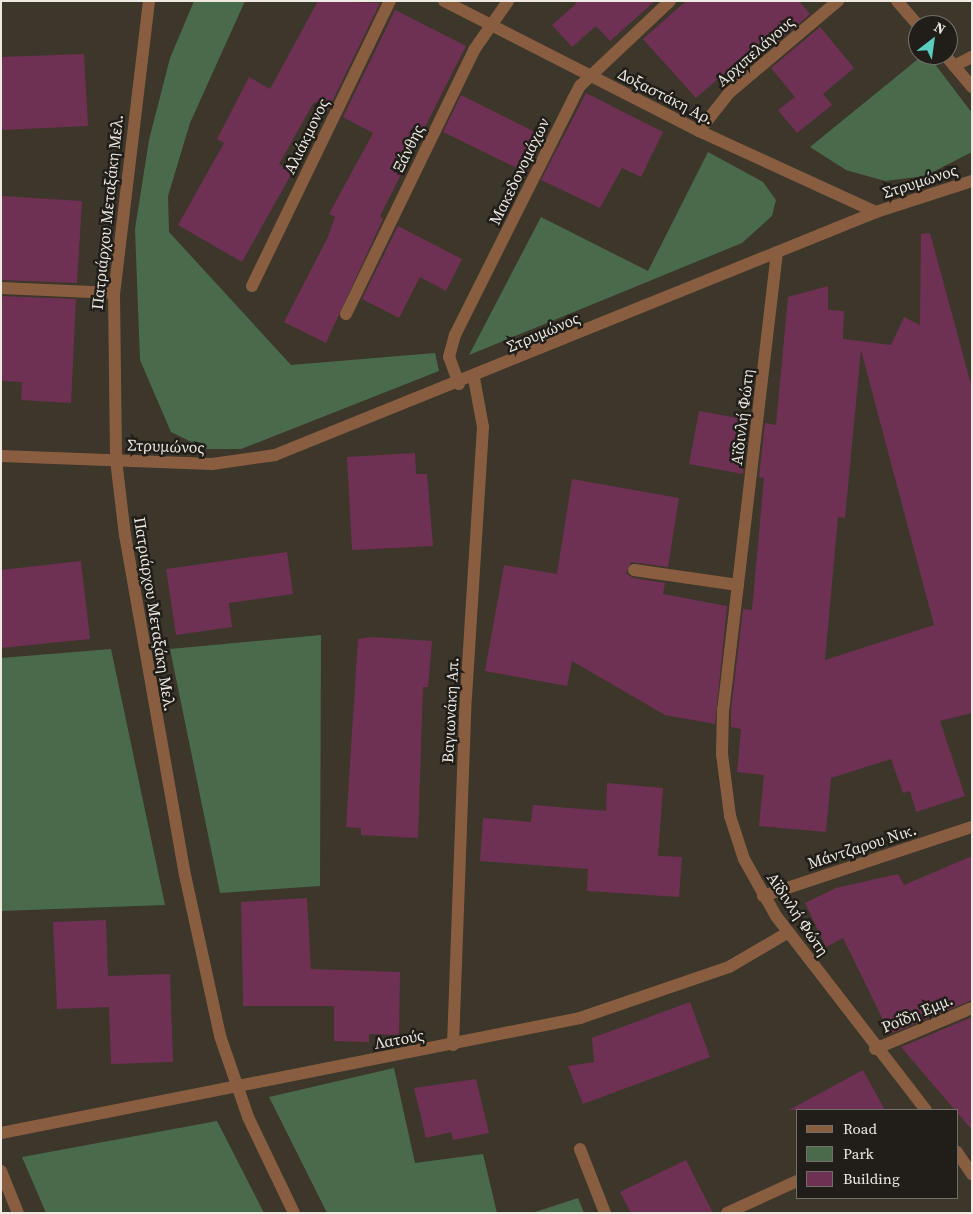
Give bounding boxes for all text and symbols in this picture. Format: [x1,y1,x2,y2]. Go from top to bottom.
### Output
street label: Αρχιπελάγους [712,12,798,90]
north arrow [908,15,958,65]
text: N [931,17,949,39]
street label: Δοξαστάκη Αρ. [615,64,717,128]
street label: Αλιάκμονος [279,95,333,177]
street label: Πατριάρχου Μεταξάκη Μελ. [87,113,127,311]
street label: Μακεδονομάχων [485,114,553,228]
street label: Ξάνθης [388,121,428,175]
street label: Στρυμώνος [880,160,960,202]
street label: Στρυμώνος [504,308,582,356]
street label: Αϊδινλή Φώτη [727,368,757,466]
street label: Στρυμώνος [127,435,205,457]
street label: Πατριάρχου Μεταξάκη Μελ. [130,516,180,712]
street label: Βαγιωνάκη Απ. [438,657,462,763]
street label: Μάντζαρου Νικ. [805,819,919,873]
street label: Αϊδινλή Φώτη [763,869,833,959]
street label: Ροΐδη Εμμ. [878,989,956,1037]
street label: Λατούς [372,1025,426,1053]
legend [796,1109,958,1199]
text: Road [843,1118,877,1139]
text: Park [843,1143,874,1164]
text: Building [843,1168,900,1189]

